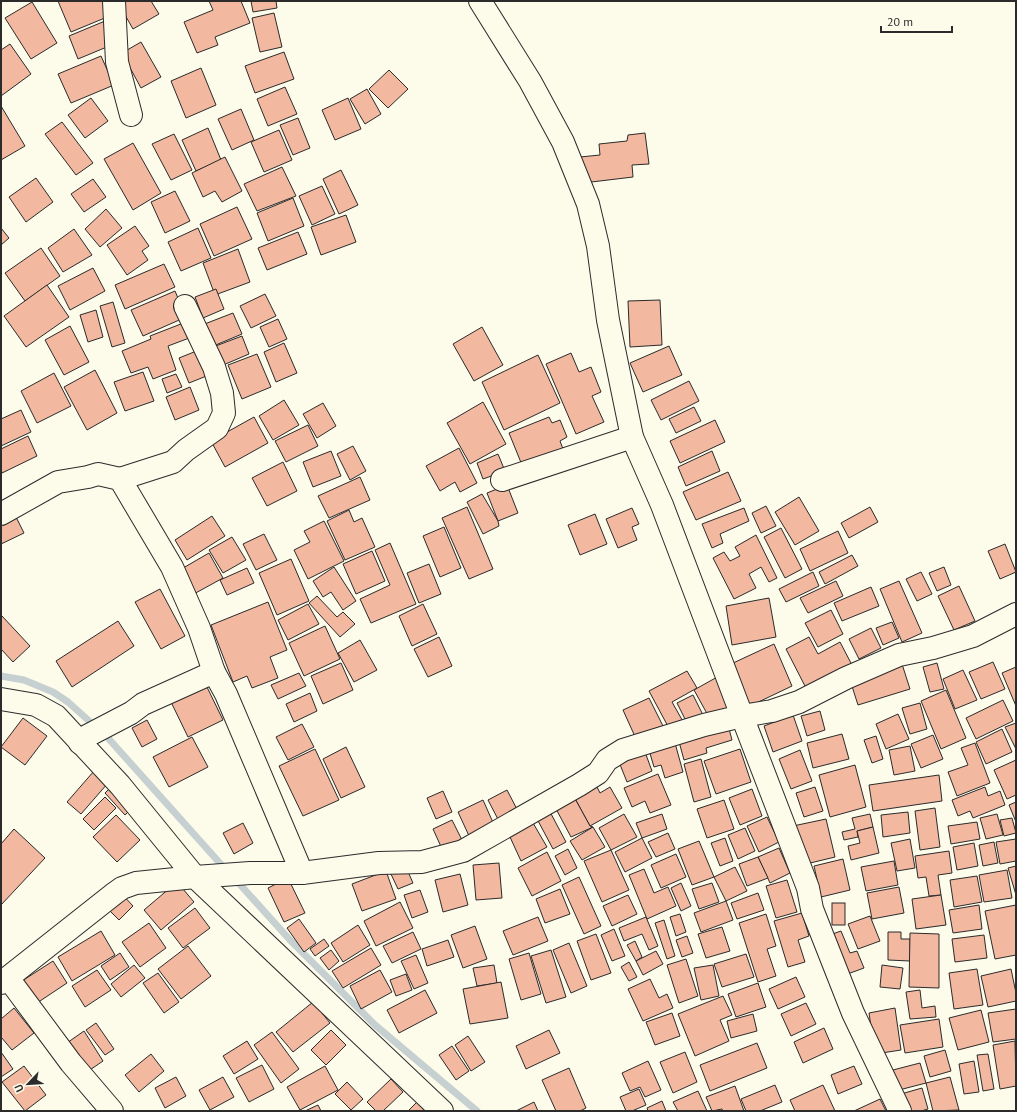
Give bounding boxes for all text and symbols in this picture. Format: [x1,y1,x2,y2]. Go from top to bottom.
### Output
scale bar [881,8,952,34]
text: 20 m [887,14,913,29]
north arrow [8,1064,48,1104]
text: U [11,1082,27,1094]

